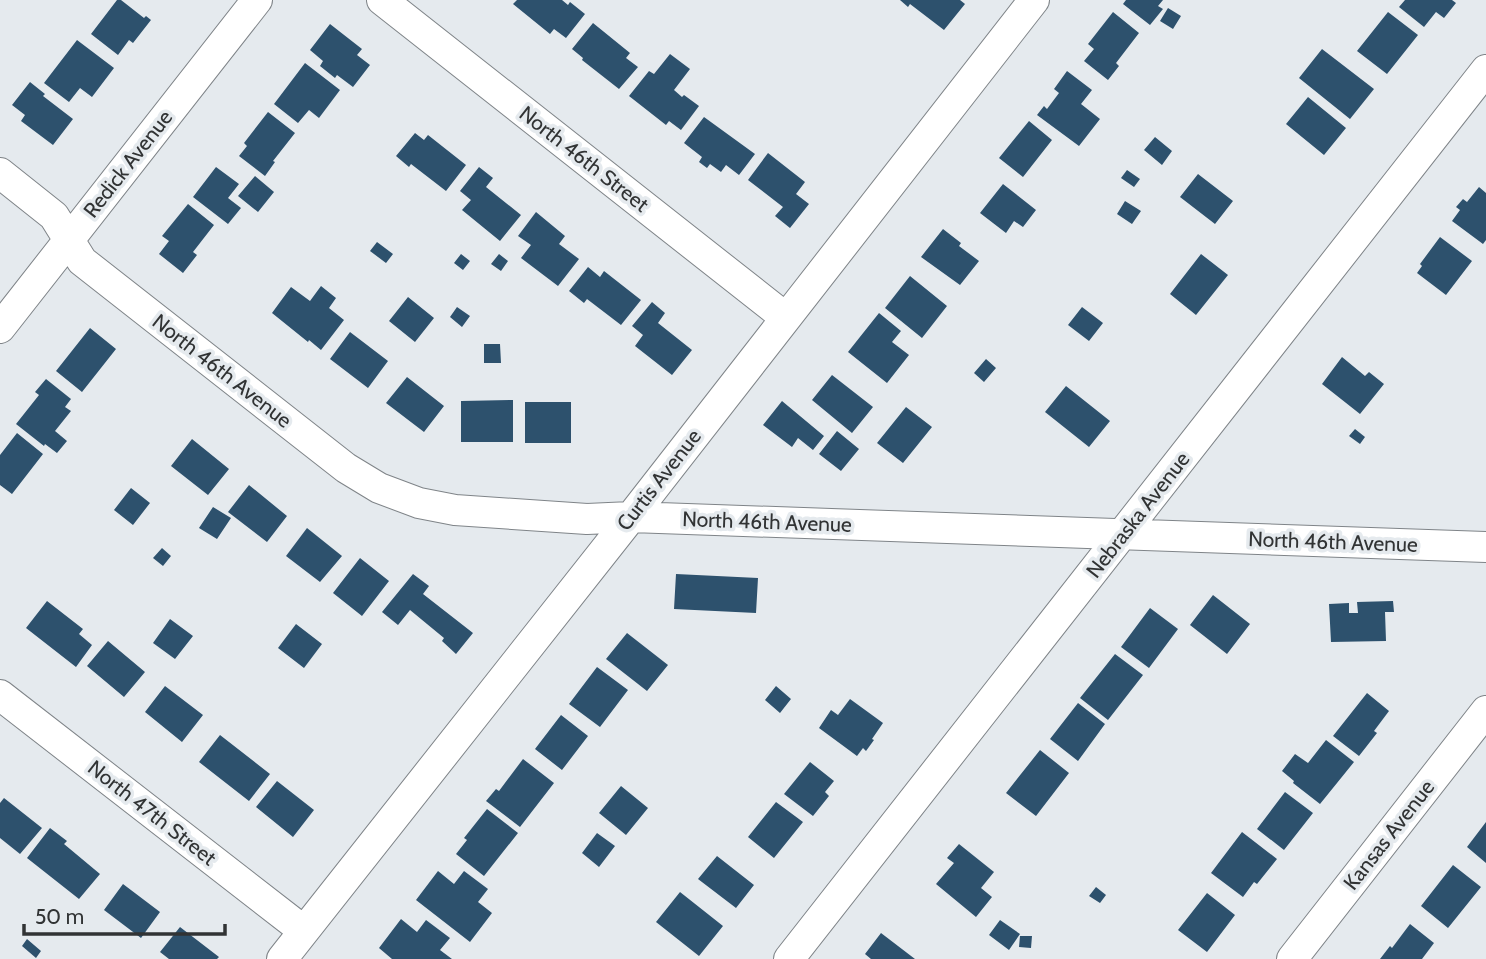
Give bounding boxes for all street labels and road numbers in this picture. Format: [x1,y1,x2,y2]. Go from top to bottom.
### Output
street label: North 46th Street [515,100,654,217]
street label: Redick Avenue [78,105,177,222]
street label: North 46th Avenue [148,309,297,433]
street label: Curtis Avenue [611,424,706,535]
street label: Nebraska Avenue [1081,447,1195,583]
street label: North 46th Avenue [682,506,852,537]
street label: North 46th Avenue [1248,526,1418,557]
street label: North 47th Street [83,755,221,870]
street label: Kansas Avenue [1338,775,1439,895]

